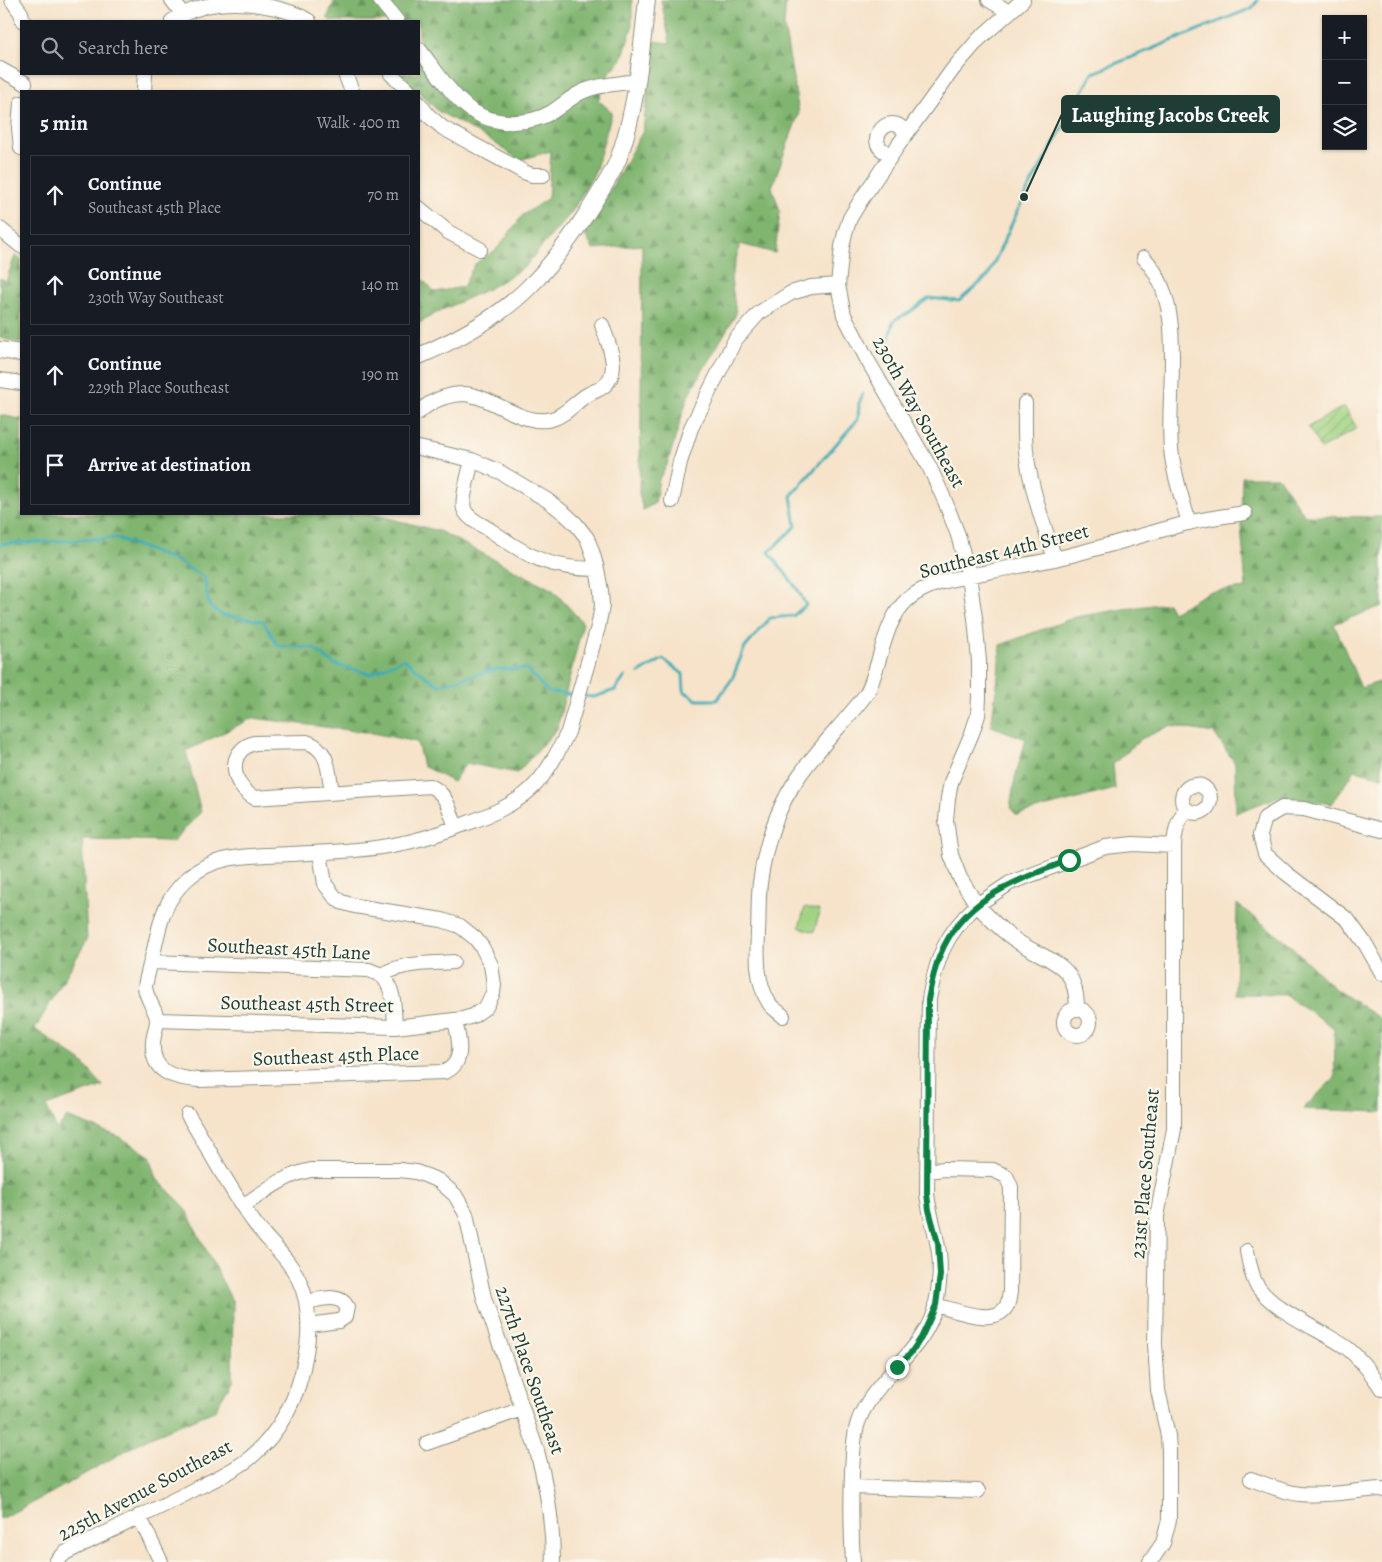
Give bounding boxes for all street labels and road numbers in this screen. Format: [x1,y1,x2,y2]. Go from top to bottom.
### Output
street label: 230th Way Southeast [866,331,972,493]
street label: Southeast 44th Street [916,517,1092,585]
street label: Southeast 45th Lane [207,931,371,967]
street label: Southeast 45th Street [220,989,394,1019]
street label: Southeast 45th Place [252,1040,420,1072]
street label: 231st Place Southeast [1124,1087,1166,1260]
street label: 227th Place Southeast [489,1282,572,1458]
street label: 225th Avenue Southeast [53,1432,237,1547]

